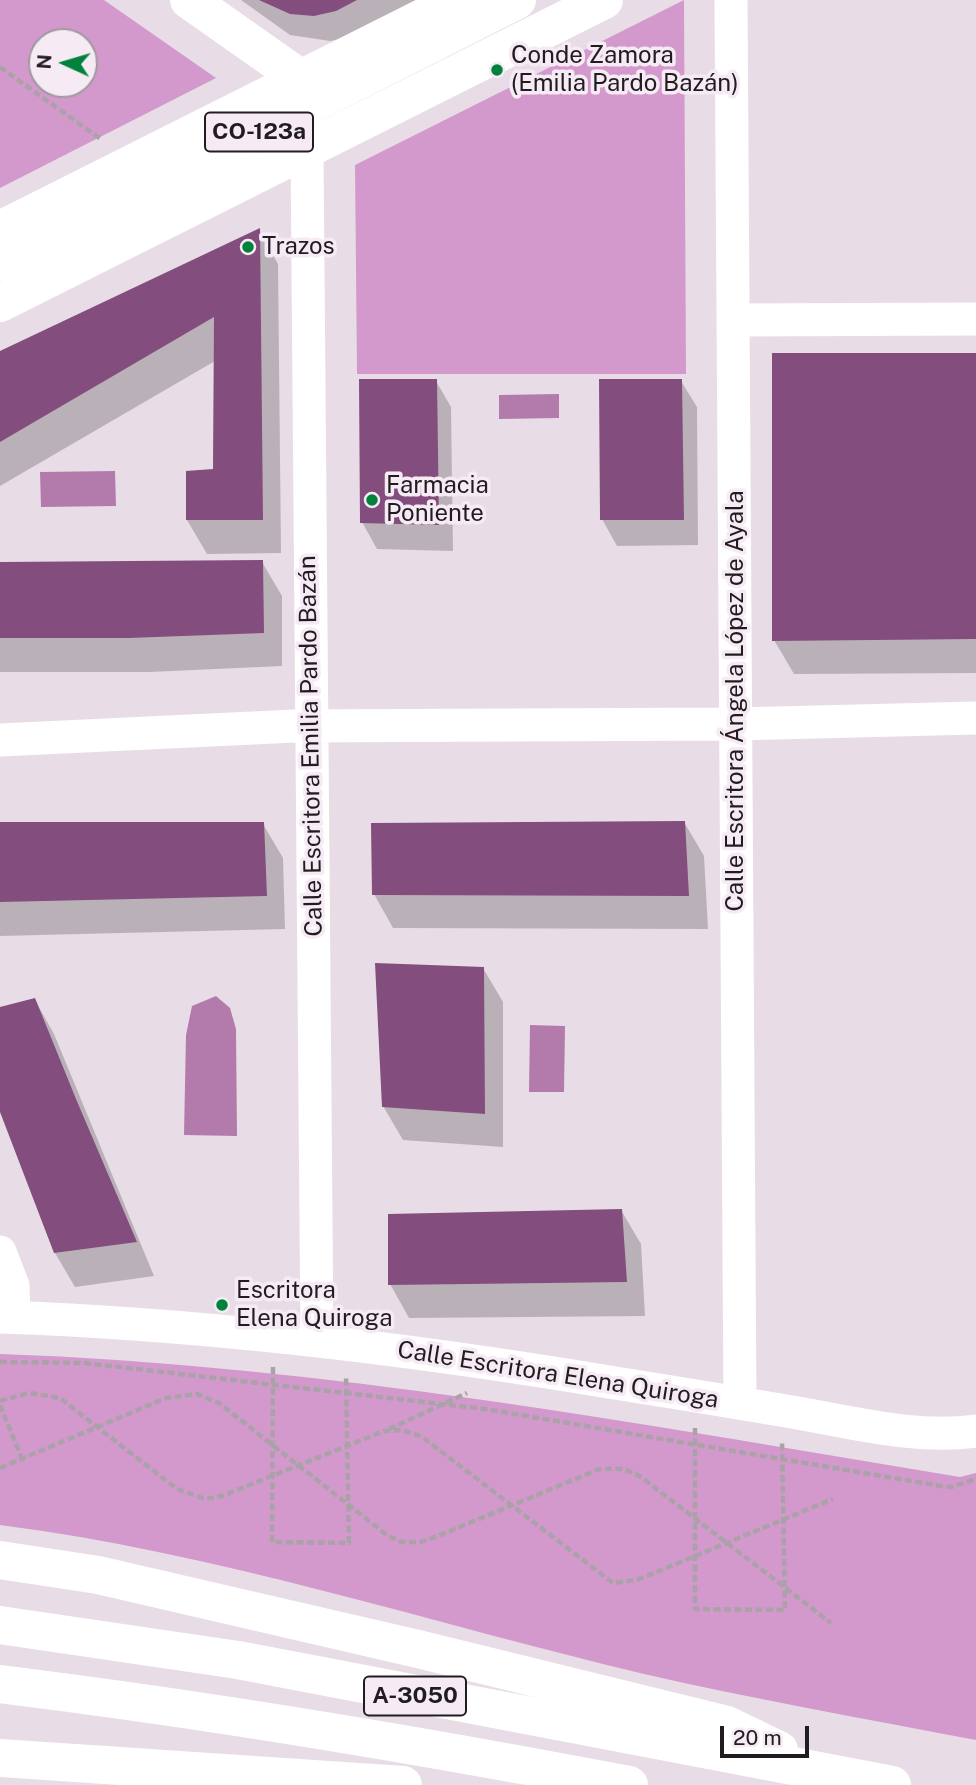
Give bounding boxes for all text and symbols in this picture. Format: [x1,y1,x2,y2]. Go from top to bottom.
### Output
north arrow [28,28,98,98]
place label: Conde Zamora (Emilia Pardo Bazán) [511,42,739,98]
text: N [33,54,56,70]
marker: Conde Zamora (Emilia Pardo Bazán) [489,62,505,78]
road number: CO-123a [205,113,313,152]
place label: Trazos [262,233,335,261]
marker: Trazos [240,239,256,255]
place label: Farmacia Poniente [386,472,489,528]
street label: Calle Escritora Ángela López de Ayala [722,490,750,912]
marker: Farmacia Poniente [364,492,380,508]
street label: Calle Escritora Emilia Pardo Bazán [293,555,329,937]
place label: Escritora Elena Quiroga [236,1277,392,1333]
marker: Escritora Elena Quiroga [214,1297,230,1313]
street label: Calle Escritora Elena Quiroga [395,1335,721,1415]
road number: A-3050 [364,1676,466,1716]
scale bar [724,1712,813,1756]
text: 20 m [733,1725,782,1750]

